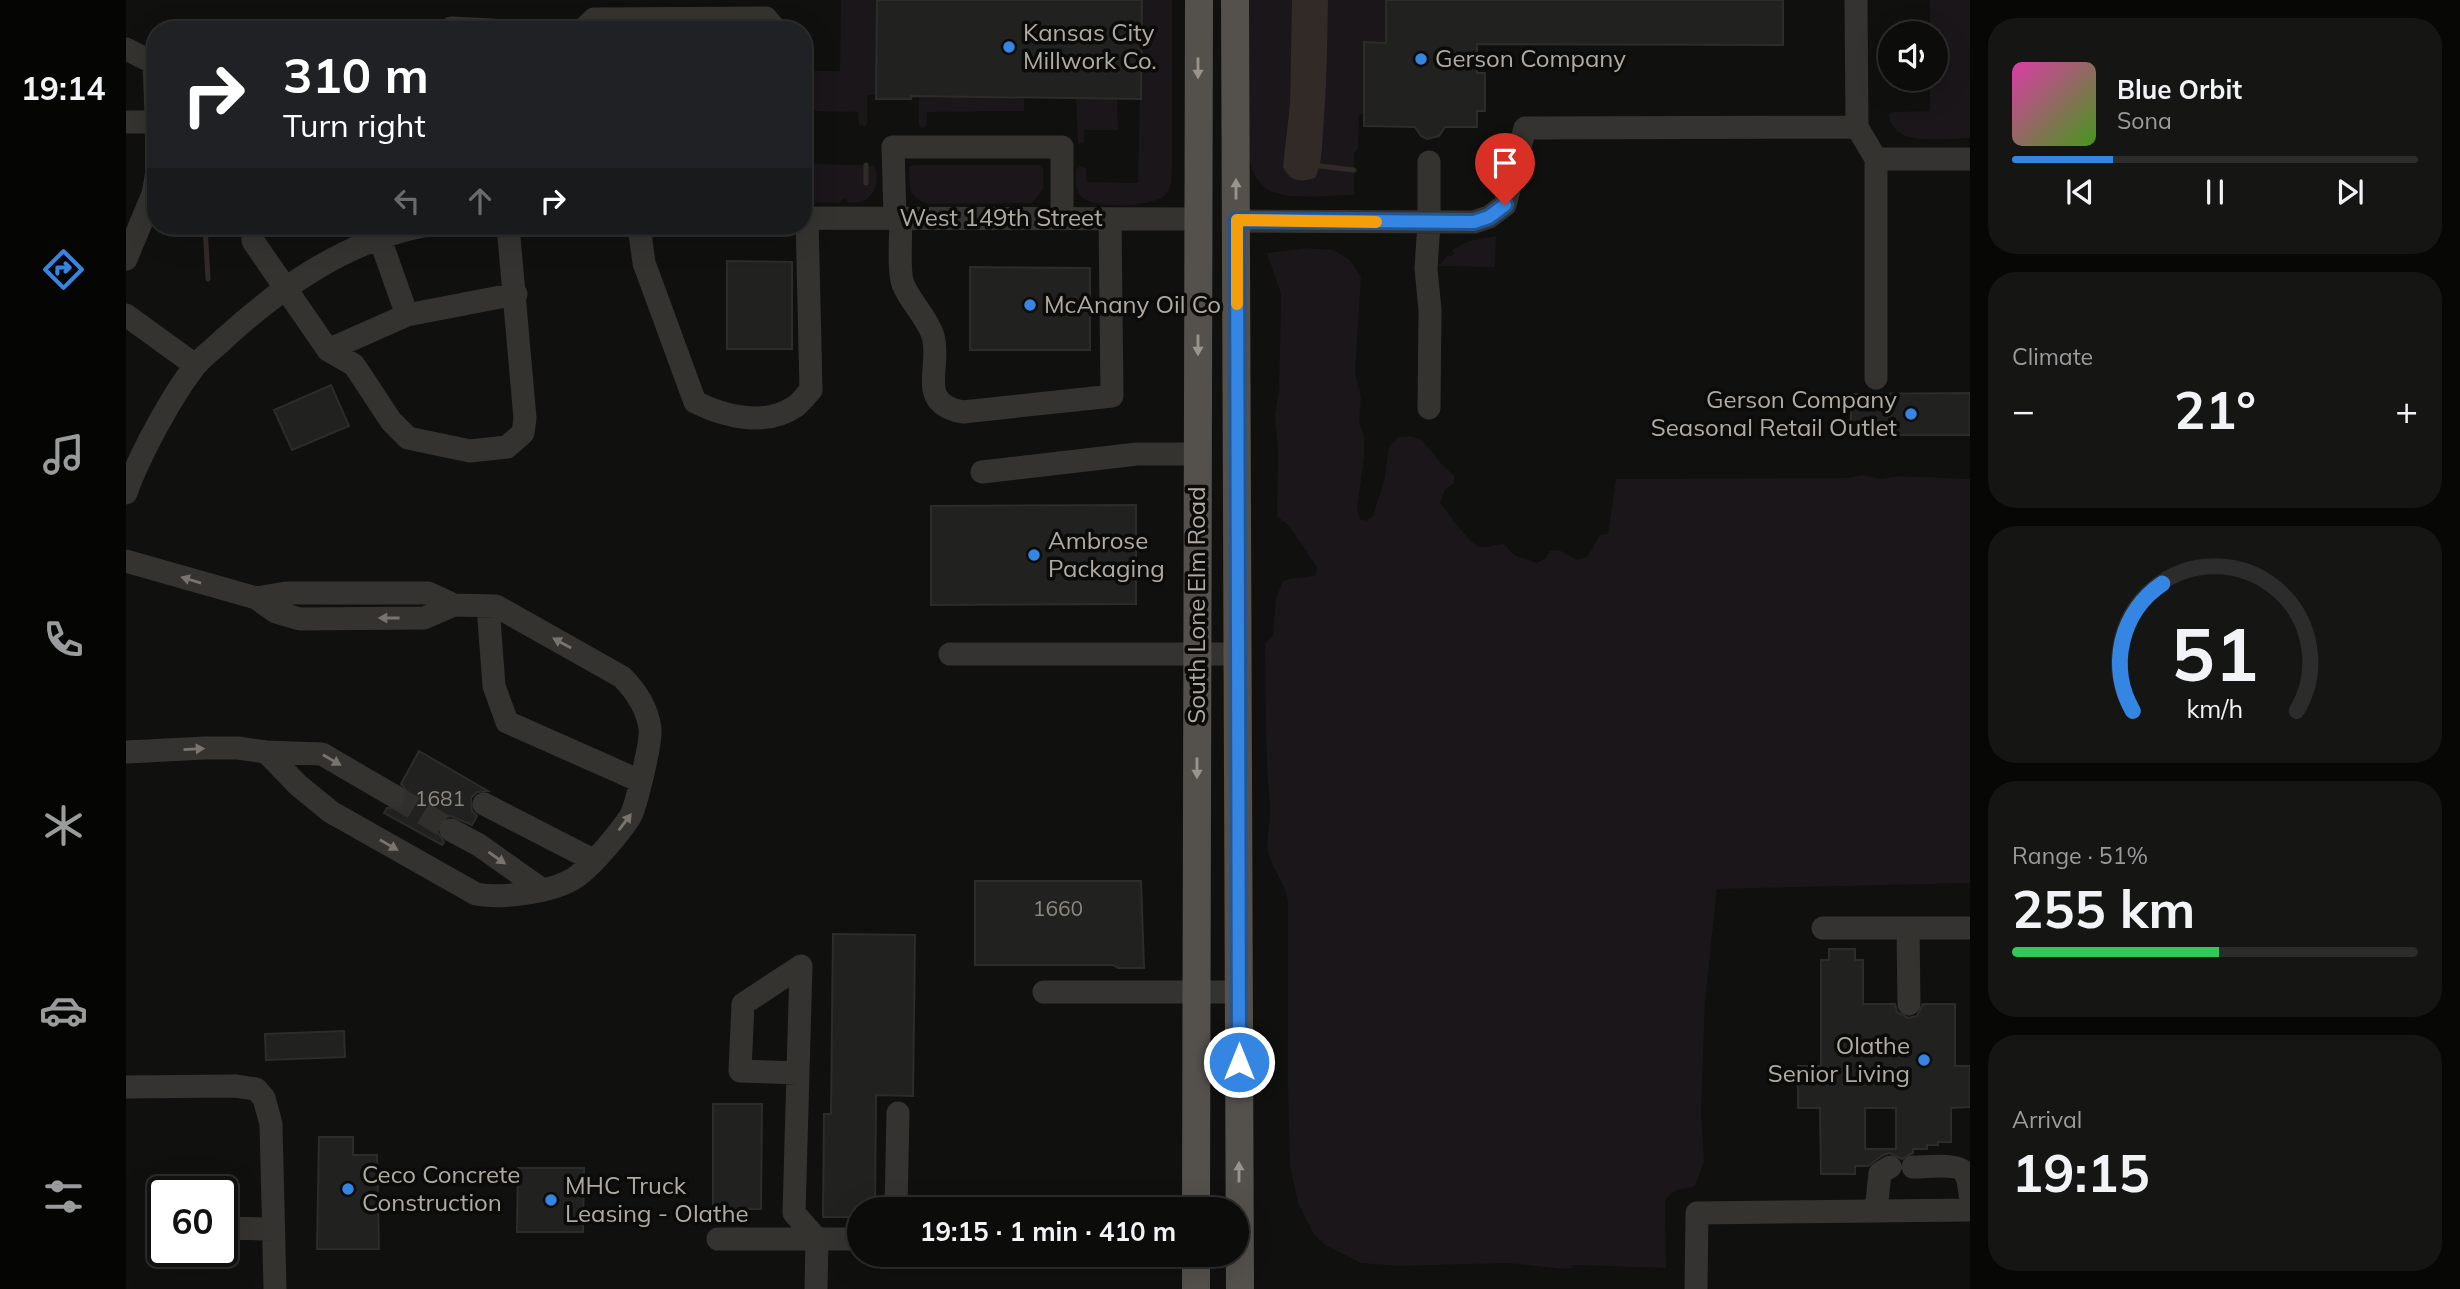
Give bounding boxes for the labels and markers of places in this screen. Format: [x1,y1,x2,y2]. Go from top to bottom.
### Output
place label: Kansas City Millwork Co. [1023,17,1157,75]
marker: Kansas City Millwork Co. [1001,39,1017,55]
place label: Gerson Company [1435,43,1626,73]
marker: Gerson Company [1413,51,1429,67]
pin [1475,133,1535,205]
place label: McAnany Oil Co [1044,289,1221,319]
marker: McAnany Oil Co [1022,297,1038,313]
place label: Gerson Company Seasonal Retail Outlet [1651,384,1897,442]
marker: Gerson Company Seasonal Retail Outlet [1903,406,1919,422]
place label: Ambrose Packaging [1048,525,1165,583]
marker: Ambrose Packaging [1026,547,1042,563]
place label: Olathe Senior Living [1768,1030,1910,1088]
marker: Olathe Senior Living [1916,1052,1932,1068]
place label: Ceco Concrete Construction [362,1159,520,1217]
place label: MHC Truck Leasing - Olathe [565,1170,749,1228]
marker: Ceco Concrete Construction [340,1181,356,1197]
marker: MHC Truck Leasing - Olathe [543,1192,559,1208]

